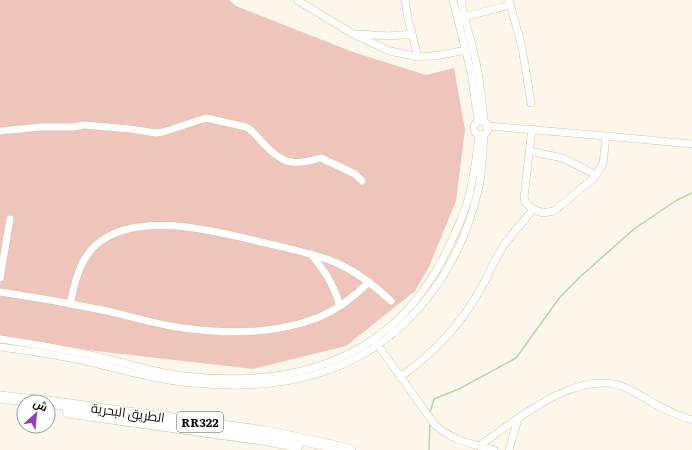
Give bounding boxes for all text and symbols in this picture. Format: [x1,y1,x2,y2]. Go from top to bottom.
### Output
north arrow [16,394,56,434]
text: ش [31,394,51,415]
street label: الطريق البحرية [90,397,166,427]
road number: RR322 [177,412,223,432]

